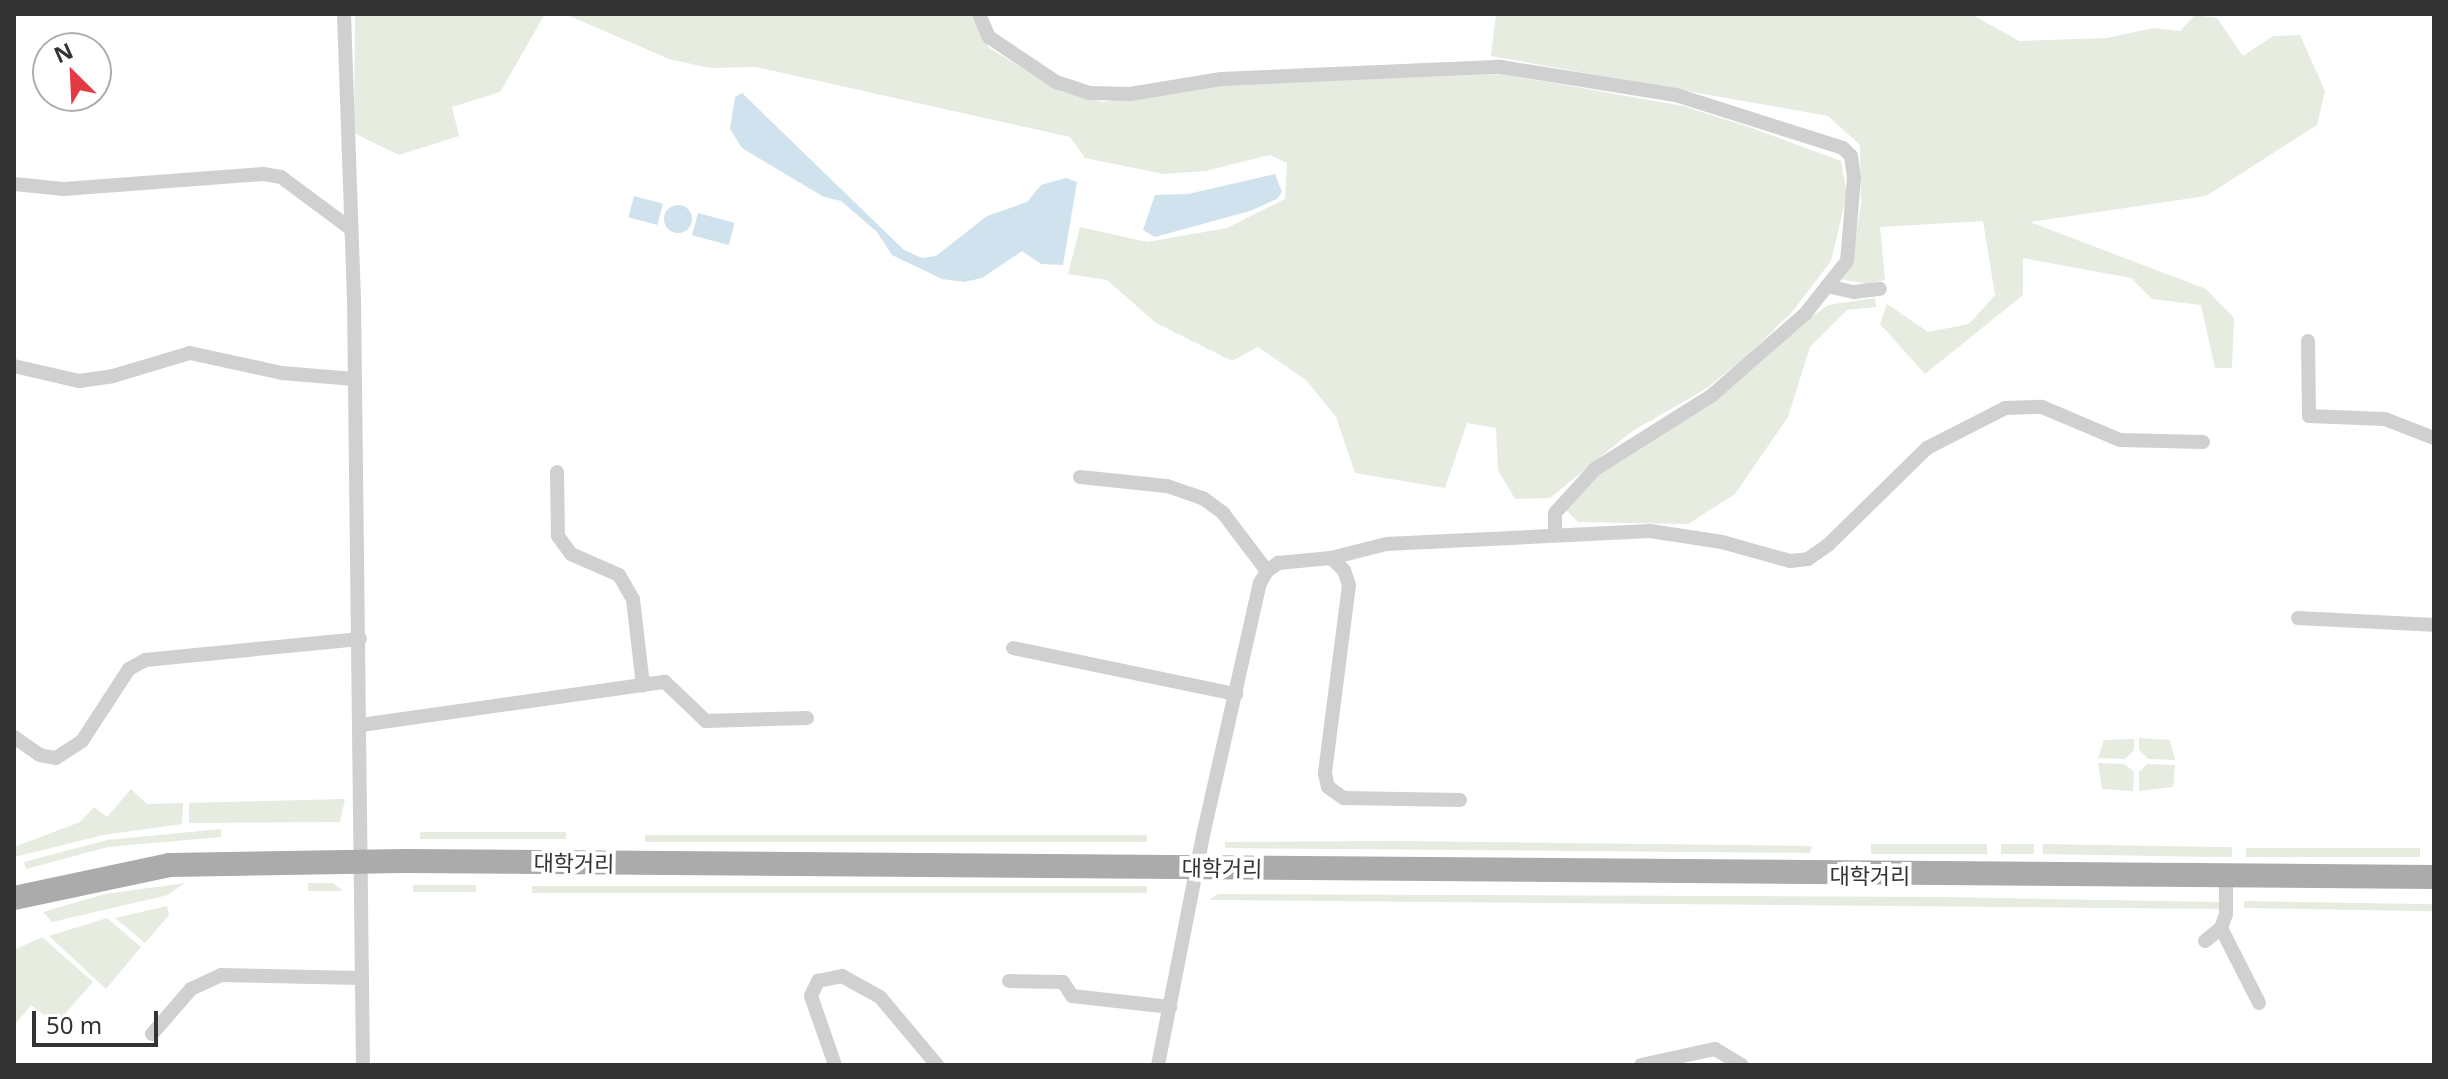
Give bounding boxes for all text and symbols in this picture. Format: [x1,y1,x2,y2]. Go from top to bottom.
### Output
north arrow [32,32,112,112]
text: N [49,35,77,69]
street label: 대학거리 [533,849,615,877]
street label: 대학거리 [1181,854,1263,882]
street label: 대학거리 [1830,863,1910,889]
scale bar [36,995,162,1045]
text: 50 m [46,1008,102,1041]

